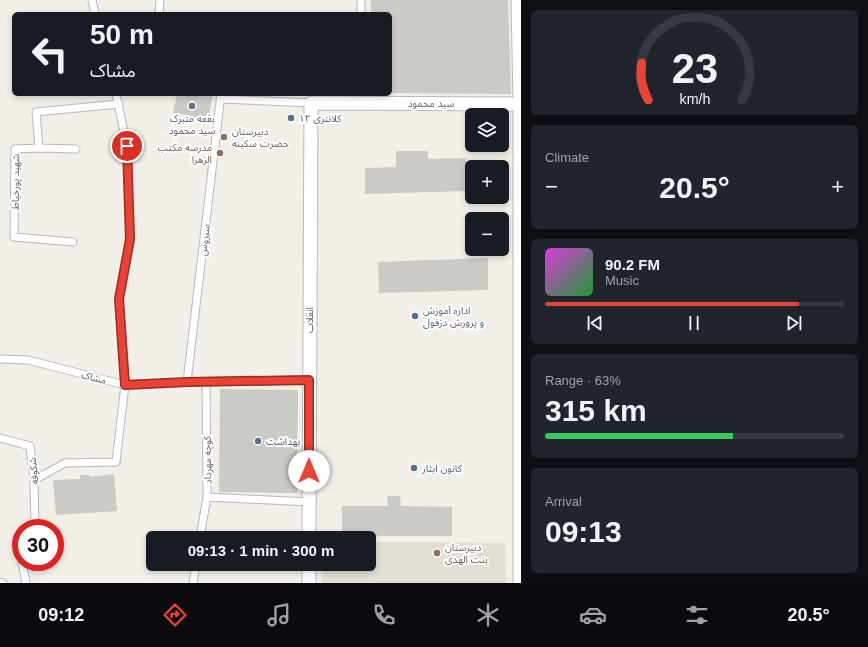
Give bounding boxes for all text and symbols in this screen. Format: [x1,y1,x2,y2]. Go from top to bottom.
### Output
text: 50 m [90,19,154,50]
icon: left [24,28,76,80]
text: 23 [671,45,718,92]
text: مشاک [90,61,136,81]
text: km/h [679,91,710,107]
street label: سید محمود [408,98,454,110]
marker: بقعه متبرک سید محمود [187,101,197,111]
map controls [465,108,509,256]
button: layers [465,108,509,152]
place label: بقعه متبرک سید محمود [169,113,215,137]
marker: کلانتری ۱۲ [286,113,296,123]
place label: کلانتری ۱۲ [299,113,342,125]
place label: دبیرستان حضرت سکینه [232,126,289,150]
pin [110,129,144,163]
marker: دبیرستان حضرت سکینه [219,132,229,142]
icon: arrive [116,135,138,157]
place label: مدرسه مکتب الزهرا [158,142,212,166]
marker: مدرسه مکتب الزهرا [215,148,225,158]
text: Climate [545,150,589,165]
street label: شهید پورخیاط [10,154,23,210]
button: + [465,160,509,204]
text: 20.5° [659,171,730,204]
text: − [545,174,558,199]
text: + [831,174,844,199]
button: − [465,212,509,256]
street label: سیروس [197,223,213,257]
text: 90.2 FM [605,256,660,273]
text: Music [605,273,639,288]
place label: اداره آموزش و پرورش دزفول [423,305,484,329]
street label: انقلاب [304,307,315,333]
marker: اداره آموزش و پرورش دزفول [410,311,420,321]
icon: previous [584,312,606,334]
icon: pause [683,312,705,334]
icon: next [783,312,805,334]
street label: مشاک [80,369,108,386]
text: Range · 63% [545,373,621,388]
text: 315 km [545,394,647,427]
street label: کوچه مهرداد [202,435,214,484]
marker: بهداشت [253,436,263,446]
place label: بهداشت [266,436,301,447]
position arrow [288,450,330,492]
street label: شکوفه [27,457,41,485]
marker: کانون ایثار [409,463,419,473]
place label: کانون ایثار [421,463,463,475]
text: Arrival [545,494,582,509]
text: 09:13 [545,515,622,548]
speed limit sign: 30 [12,519,64,571]
text: 09:13 · 1 min · 300 m [188,542,334,559]
place label: دبیرستان بنت الهدی [445,542,488,565]
marker: دبیرستان بنت الهدی [432,548,442,558]
icon: directions [161,601,189,629]
icon: music [265,601,293,629]
icon: phone [370,601,398,629]
icon: climate [474,601,502,629]
icon: car [579,601,607,629]
icon: filters [683,601,711,629]
text: 09:12 [38,605,84,625]
text: 20.5° [787,605,830,625]

